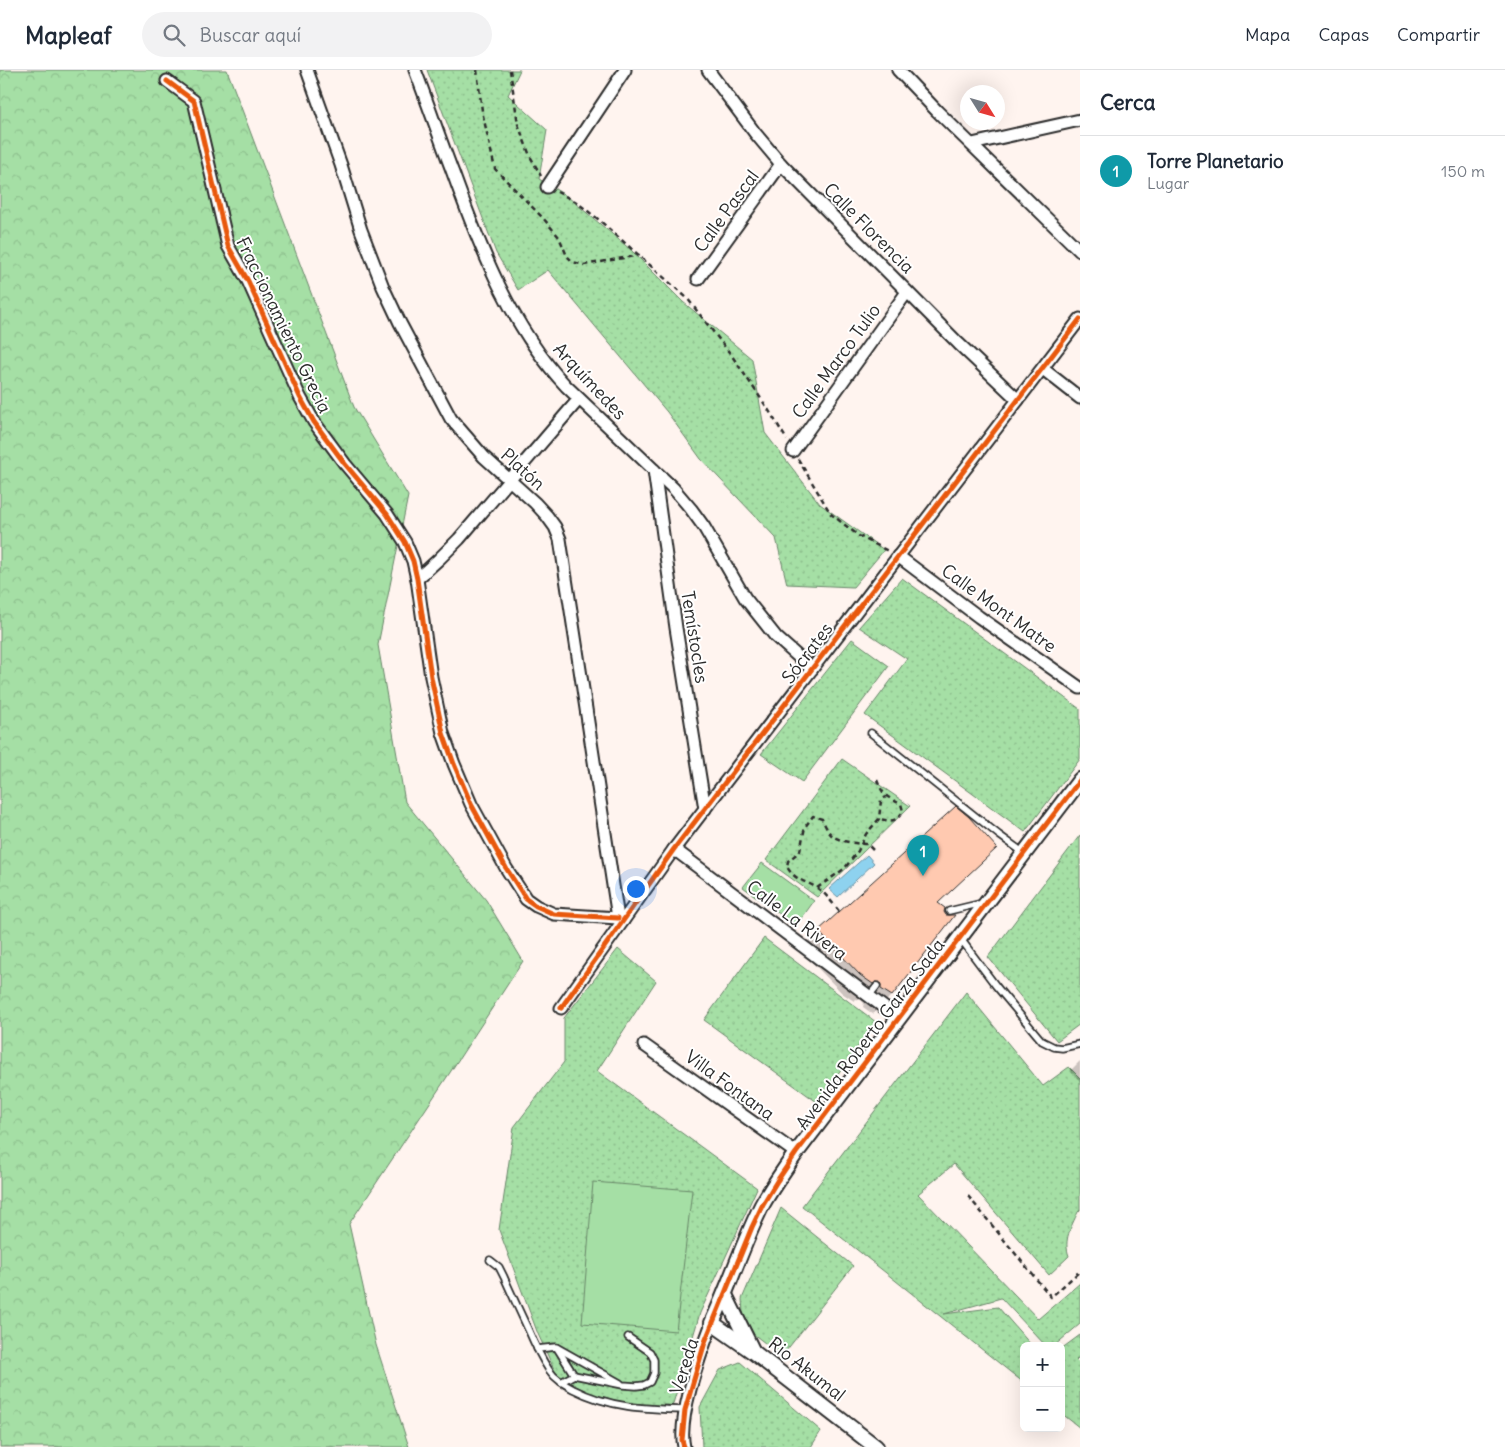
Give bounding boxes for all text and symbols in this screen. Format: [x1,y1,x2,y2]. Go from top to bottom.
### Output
search box [142,12,492,57]
text: Mapleaf [25,20,112,50]
icon: search [160,21,188,49]
text: Buscar aquí [200,23,301,47]
text: Mapa [1245,23,1290,46]
text: Capas [1318,23,1369,46]
text: Compartir [1397,23,1480,46]
north arrow [960,85,1005,130]
text: Cerca [1100,89,1155,116]
text: Torre Planetario [1147,149,1284,173]
text: 1 [1113,161,1119,181]
text: 150 m [1441,161,1485,181]
street label: Calle Pascal [688,165,764,257]
text: Lugar [1147,173,1189,193]
street label: Calle Florencia [819,178,919,278]
street label: Fraccionamiento Grecia [231,233,337,417]
street label: Calle Marco Tulio [787,299,885,423]
street label: Arquímedes [548,338,632,424]
street label: Platón [496,443,550,495]
street label: Calle Mont Matre [937,559,1061,657]
street label: Temístocles [676,589,714,685]
street label: Sócrates [777,618,837,688]
pin: 1 [907,835,939,876]
street label: Calle La Rivera [742,875,852,965]
your location [623,876,649,902]
street label: Avenida Roberto Garza Sada [791,934,949,1134]
street label: Villa Fontana [681,1045,779,1125]
street label: Rio Akumal [764,1332,850,1406]
street label: Vereda [665,1335,703,1397]
map controls [1020,1342,1065,1432]
button: + [1020,1342,1065,1387]
button: − [1020,1387,1065,1432]

